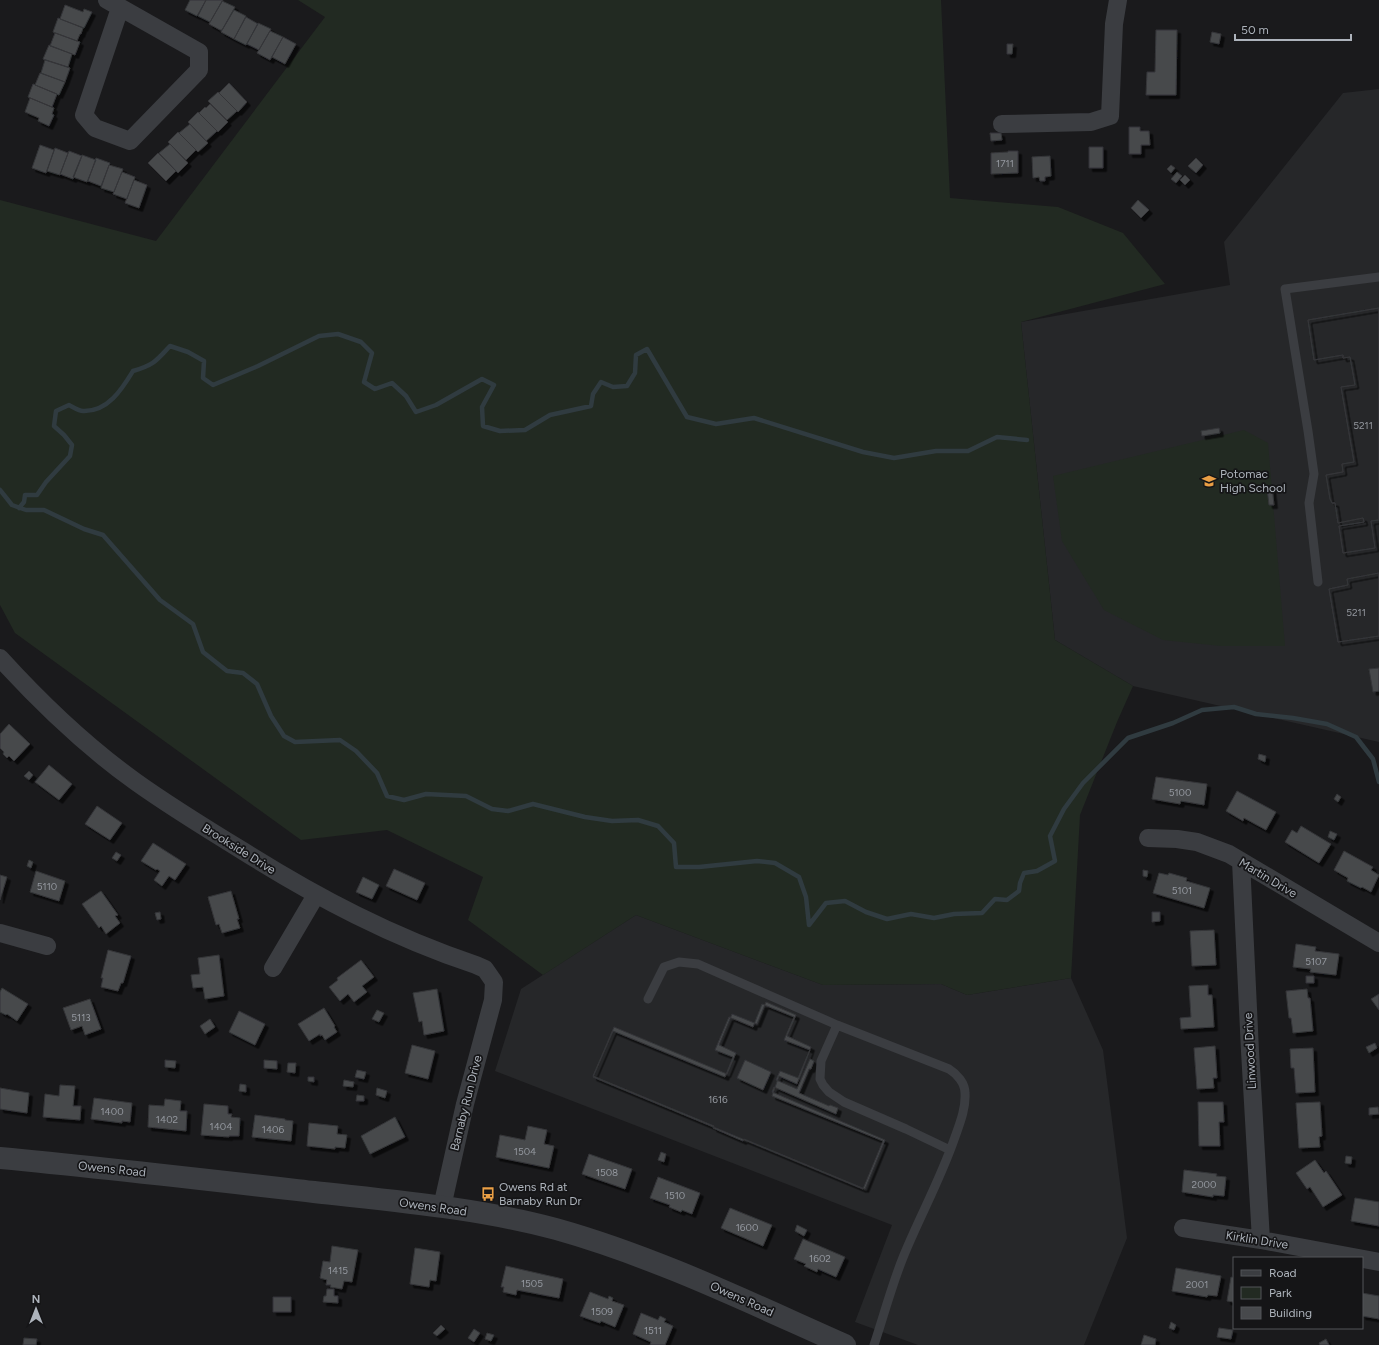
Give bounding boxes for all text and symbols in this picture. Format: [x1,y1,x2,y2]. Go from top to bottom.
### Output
scale bar [1235,16,1351,42]
text: 50 m [1241,23,1269,37]
house number: 1711 [996,157,1014,170]
house number: 5211 [1353,419,1373,432]
place label: Potomac High School [1220,467,1286,495]
school or university icon: Potomac High School [1201,473,1217,489]
house number: 5211 [1346,606,1366,619]
house number: 5100 [1169,786,1191,799]
street label: Brookside Drive [200,821,279,877]
street label: Martin Drive [1237,855,1300,901]
house number: 5110 [37,880,57,893]
house number: 5101 [1172,884,1192,897]
house number: 5107 [1305,955,1327,968]
house number: 5113 [71,1011,91,1024]
street label: Linwood Drive [1241,1012,1259,1090]
street label: Barnaby Run Drive [447,1053,485,1152]
house number: 1616 [708,1093,728,1106]
house number: 1400 [100,1105,124,1118]
house number: 1402 [156,1113,178,1126]
house number: 1404 [210,1120,232,1133]
house number: 1406 [262,1123,285,1136]
house number: 1504 [514,1145,536,1158]
street label: Owens Road [77,1158,147,1180]
house number: 1508 [596,1166,618,1179]
house number: 2000 [1192,1178,1216,1191]
place label: Owens Rd at Barnaby Run Dr [499,1180,582,1208]
bus stop icon: Owens Rd at Barnaby Run Dr [480,1186,496,1202]
house number: 1510 [665,1189,685,1202]
street label: Owens Road [398,1195,468,1219]
house number: 1600 [736,1221,758,1234]
street label: Kirklin Drive [1225,1228,1290,1252]
house number: 1602 [809,1252,831,1265]
legend [1233,1257,1363,1329]
house number: 1415 [328,1264,348,1277]
text: Road [1269,1266,1297,1280]
house number: 1505 [521,1277,543,1290]
house number: 2001 [1186,1278,1208,1291]
street label: Owens Road [708,1279,776,1319]
text: Park [1269,1286,1292,1300]
north arrow [16,1289,56,1329]
text: N [32,1293,40,1306]
house number: 1509 [591,1305,613,1318]
text: Building [1269,1306,1312,1320]
house number: 1511 [644,1324,662,1337]

